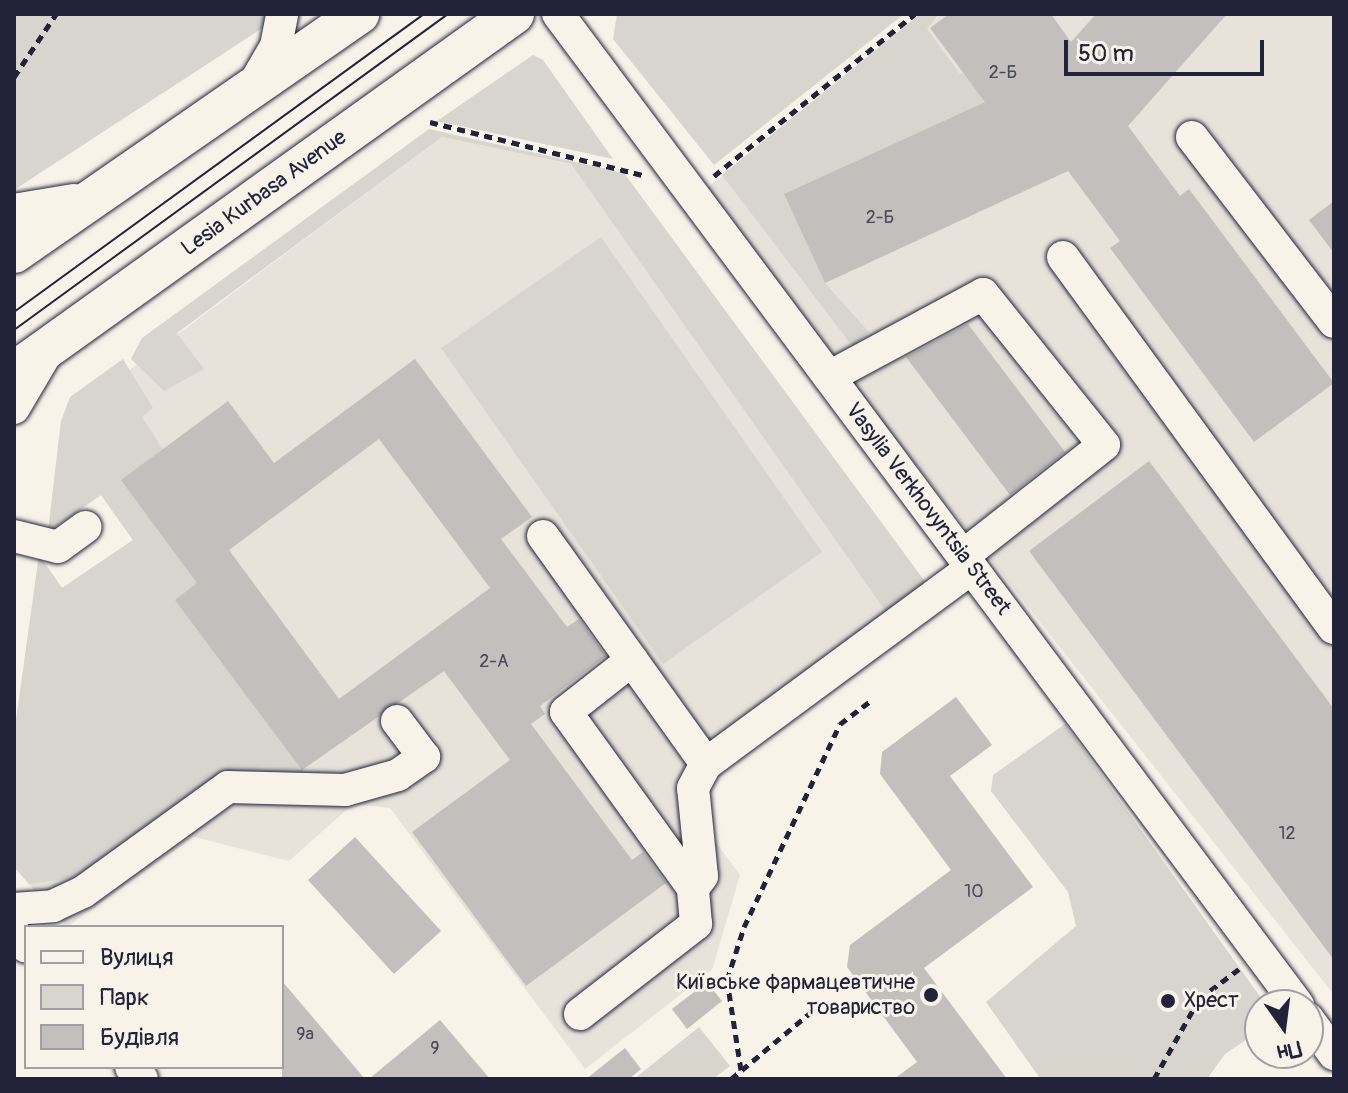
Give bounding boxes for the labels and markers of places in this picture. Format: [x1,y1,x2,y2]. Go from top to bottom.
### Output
place label: Київське фармацевтичне товариство [676,969,915,1020]
marker: Київське фармацевтичне товариство [922,986,940,1004]
place label: Хрест [1184,988,1239,1014]
marker: Хрест [1159,992,1177,1010]

